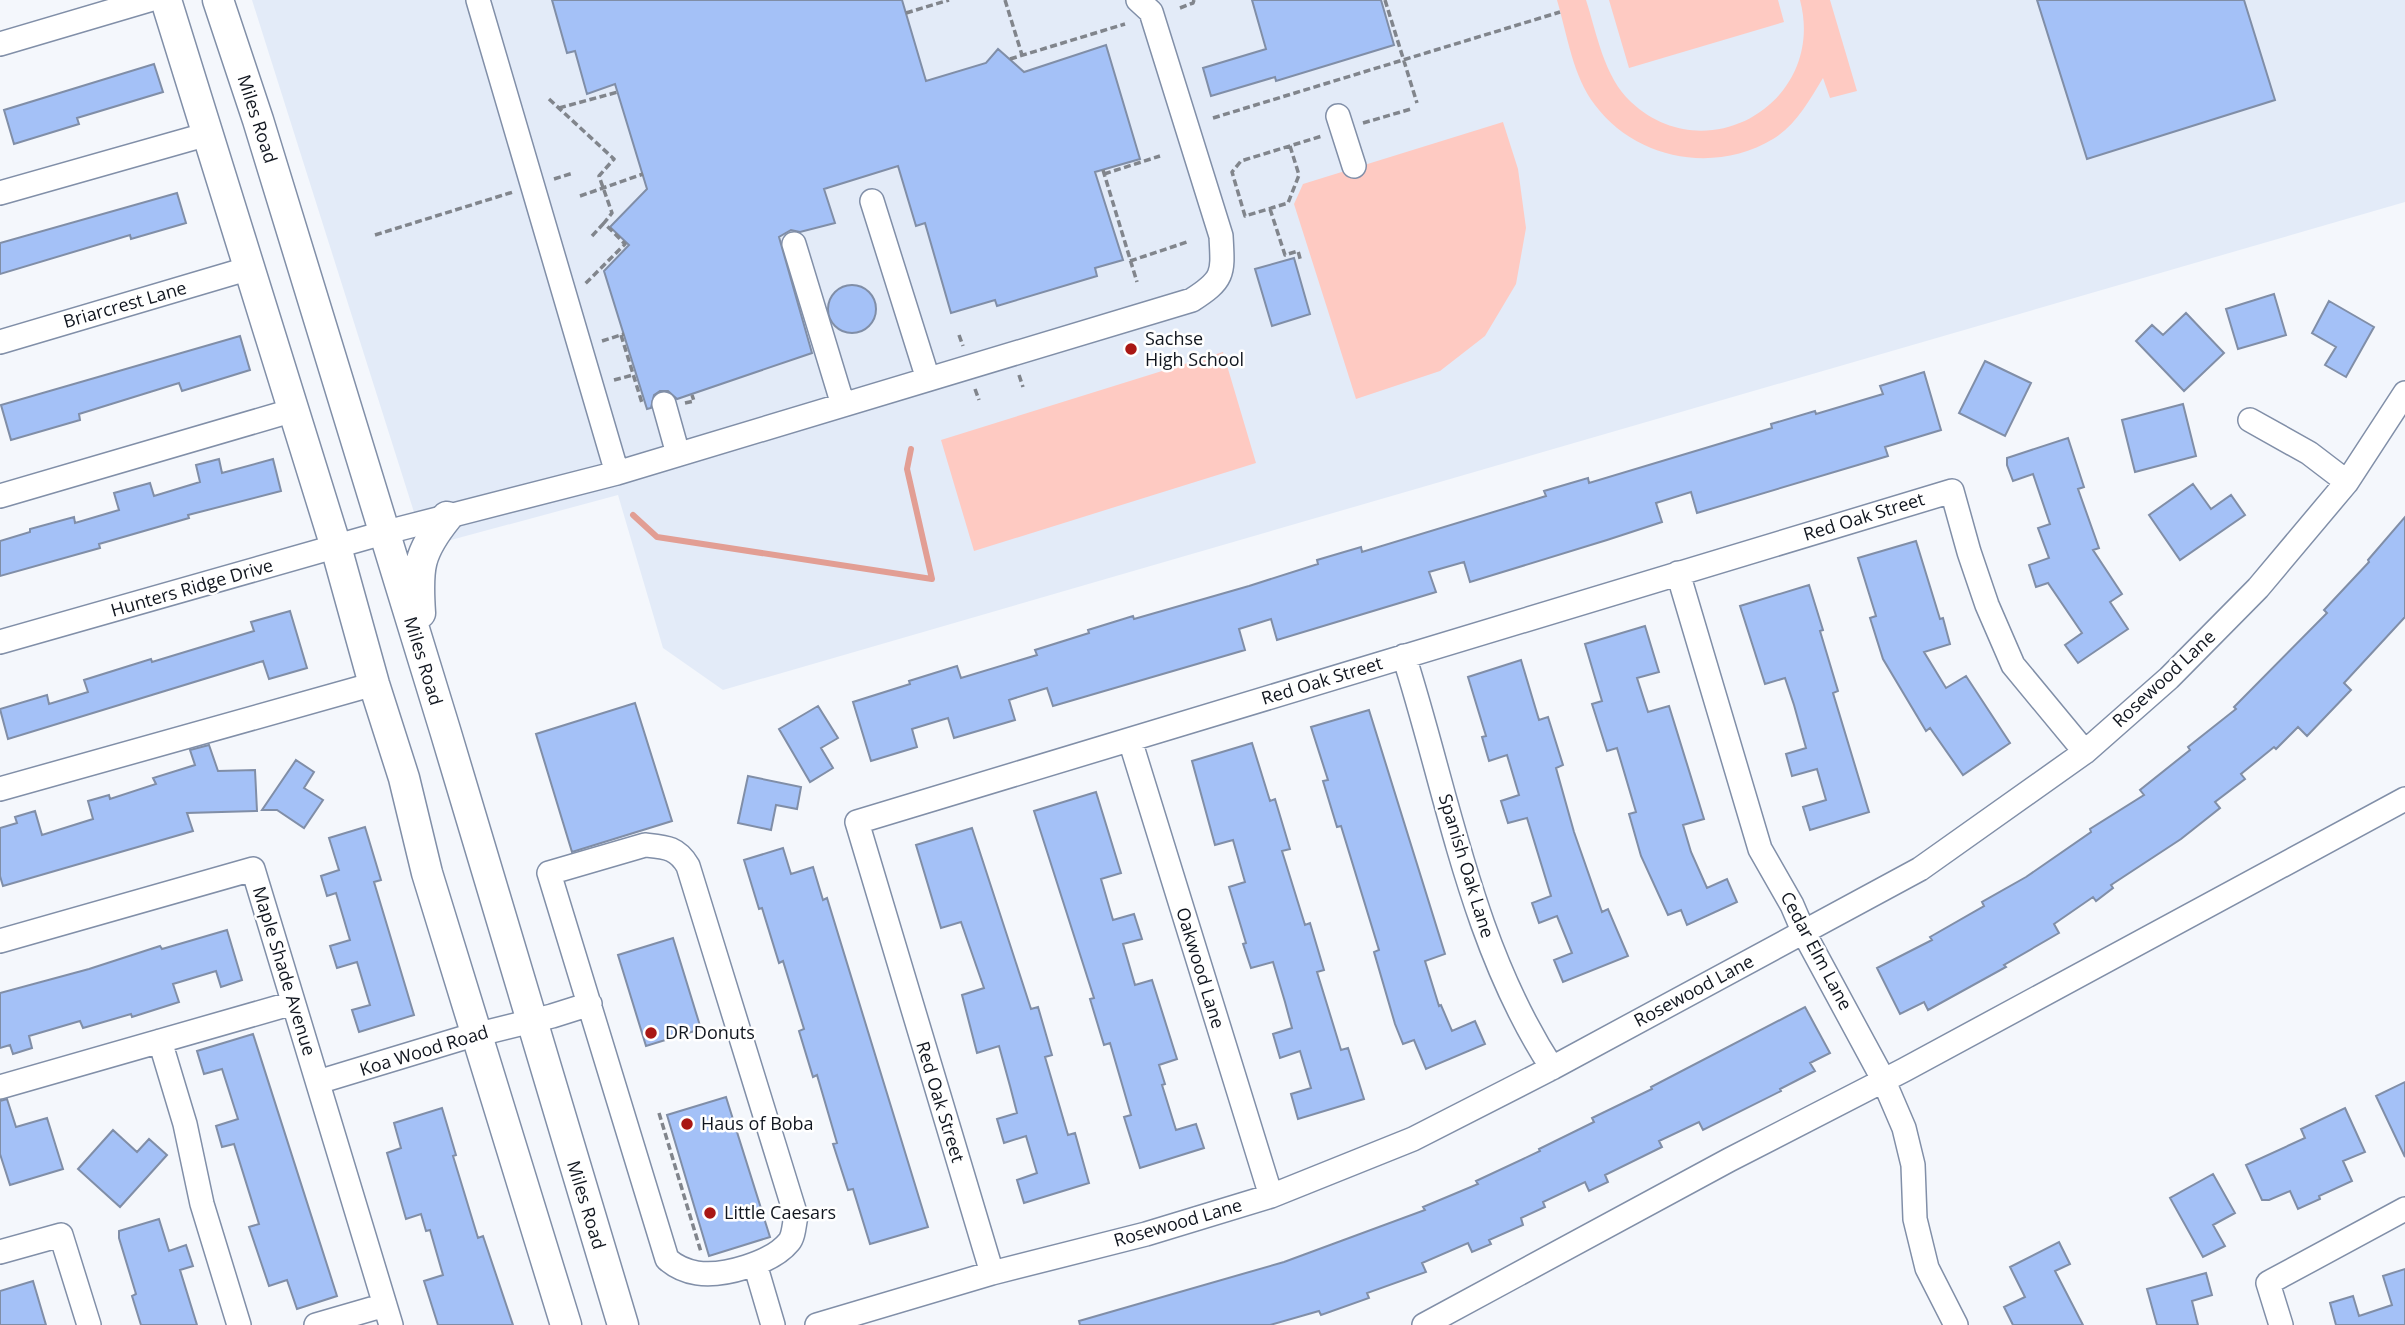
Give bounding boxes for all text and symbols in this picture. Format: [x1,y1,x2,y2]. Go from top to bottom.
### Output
street label: Miles Road [232,71,284,166]
street label: Briarcrest Lane [60,275,189,333]
place label: Sachse High School [1145,326,1244,371]
marker: Sachse High School [1123,341,1139,357]
street label: Red Oak Street [1800,486,1927,546]
street label: Hunters Ridge Drive [108,552,276,622]
street label: Miles Road [399,613,449,708]
street label: Rosewood Lane [2107,624,2220,732]
street label: Red Oak Street [1258,650,1385,710]
street label: Spanish Oak Lane [1434,791,1500,941]
street label: Maple Shade Avenue [248,883,322,1058]
street label: Cedar Elm Lane [1776,887,1858,1014]
street label: Oakwood Lane [1171,904,1231,1031]
street label: Rosewood Lane [1629,948,1758,1032]
street label: Koa Wood Road [356,1019,491,1081]
place label: DR Donuts [665,1020,755,1044]
marker: DR Donuts [643,1025,659,1041]
street label: Red Oak Street [911,1038,971,1165]
place label: Haus of Boba [701,1111,814,1135]
marker: Haus of Boba [679,1116,695,1132]
street label: Miles Road [562,1157,612,1252]
street label: Rosewood Lane [1111,1192,1245,1252]
place label: Little Caesars [724,1200,836,1224]
marker: Little Caesars [702,1205,718,1221]

